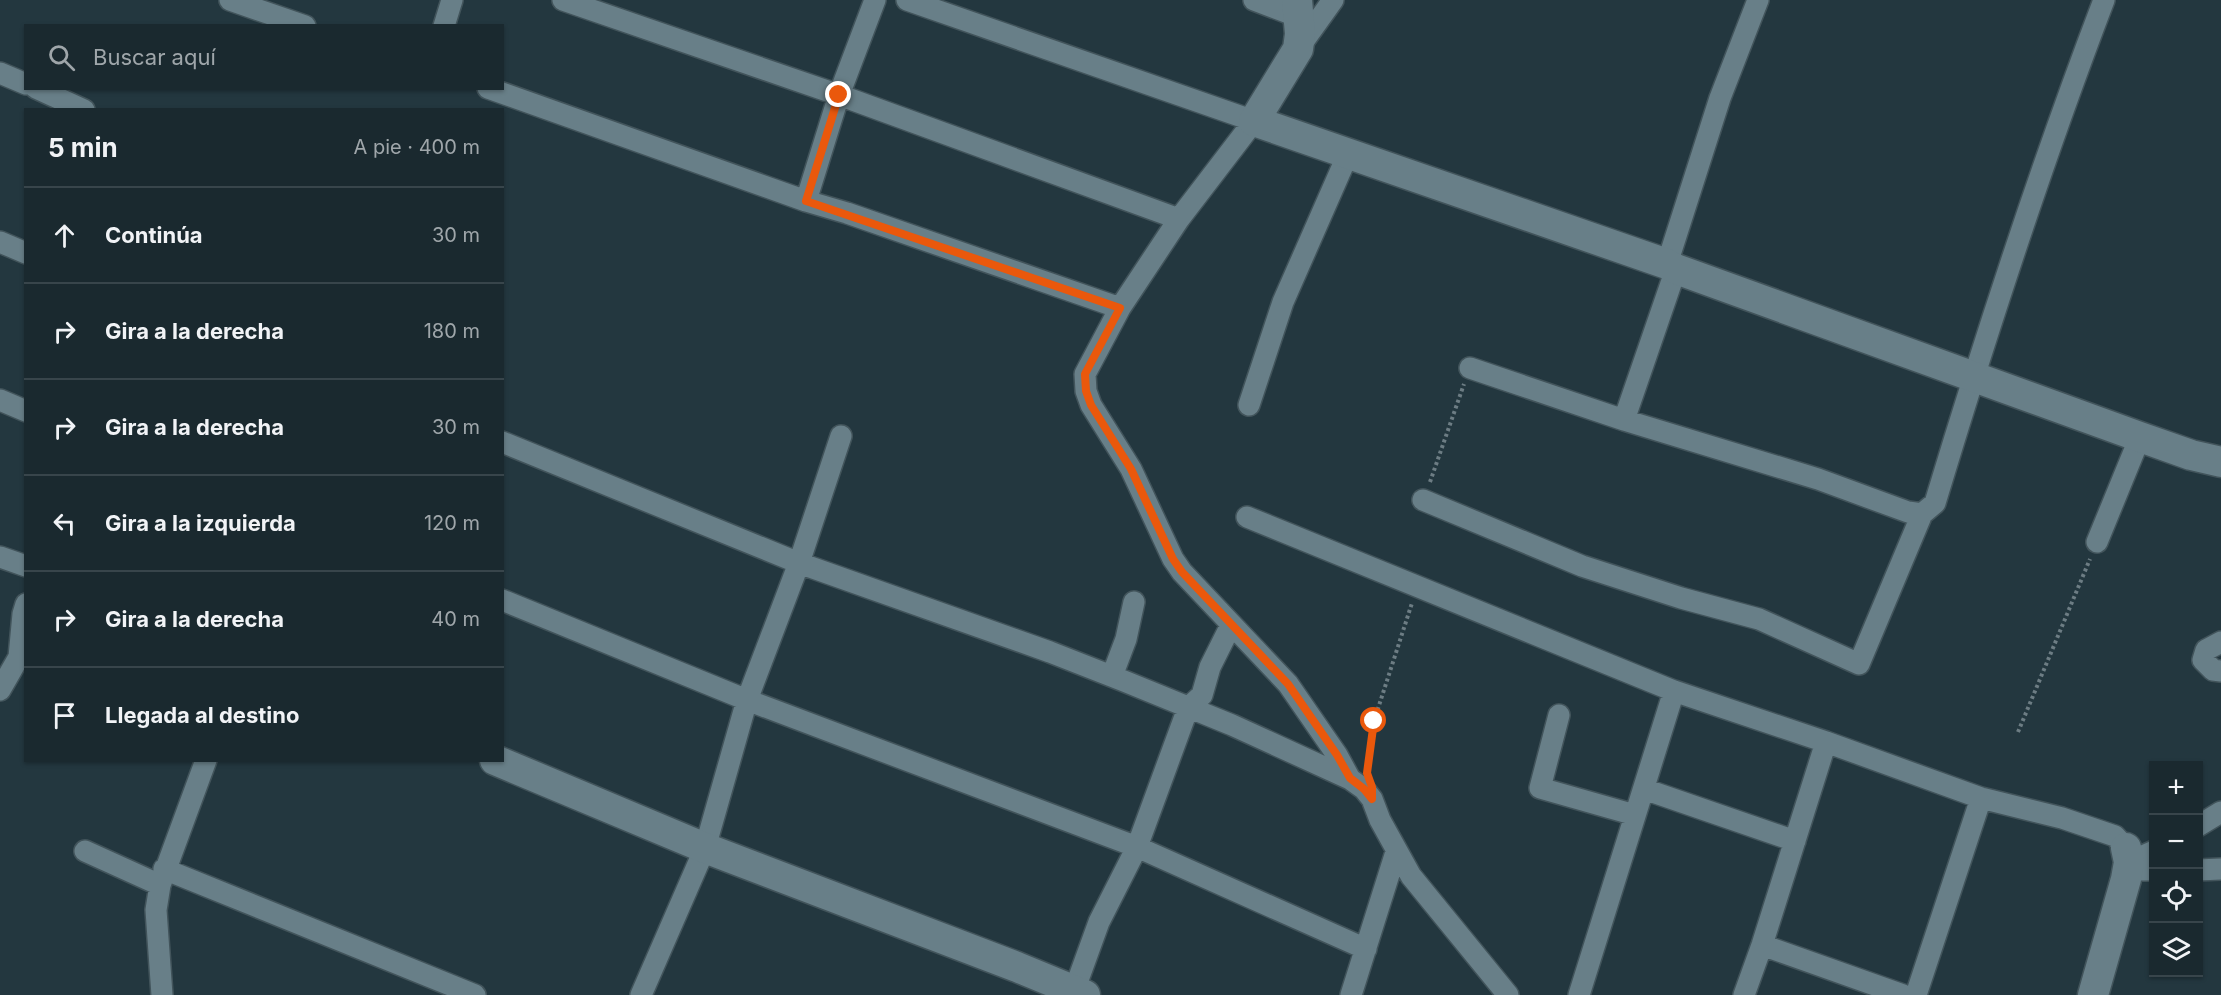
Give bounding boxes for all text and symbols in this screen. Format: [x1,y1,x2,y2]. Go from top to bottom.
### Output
search box [24,24,504,90]
icon: search [45,41,78,74]
text: Buscar aquí [93,44,216,70]
route end [825,81,851,107]
text: 5 min [48,132,118,163]
text: A pie · 400 m [354,135,480,159]
icon: ahead [48,219,81,252]
text: Continúa [105,222,203,248]
text: 30 m [432,223,480,247]
icon: right [48,315,81,348]
text: Gira a la derecha [105,318,284,344]
text: 180 m [424,319,480,343]
icon: right [48,411,81,444]
text: Gira a la derecha [105,414,284,440]
text: 30 m [432,415,480,439]
icon: left [48,507,81,540]
text: Gira a la izquierda [105,510,296,536]
text: 120 m [424,511,480,535]
icon: right [48,603,81,636]
text: Gira a la derecha [105,606,284,632]
text: 40 m [431,607,480,631]
icon: arrive [48,699,81,732]
text: Llegada al destino [105,702,299,728]
route start [1360,707,1386,733]
map controls [2149,761,2203,977]
button: + [2149,761,2203,815]
button: − [2149,815,2203,869]
button: locate [2149,869,2203,923]
button: layers [2149,923,2203,977]

